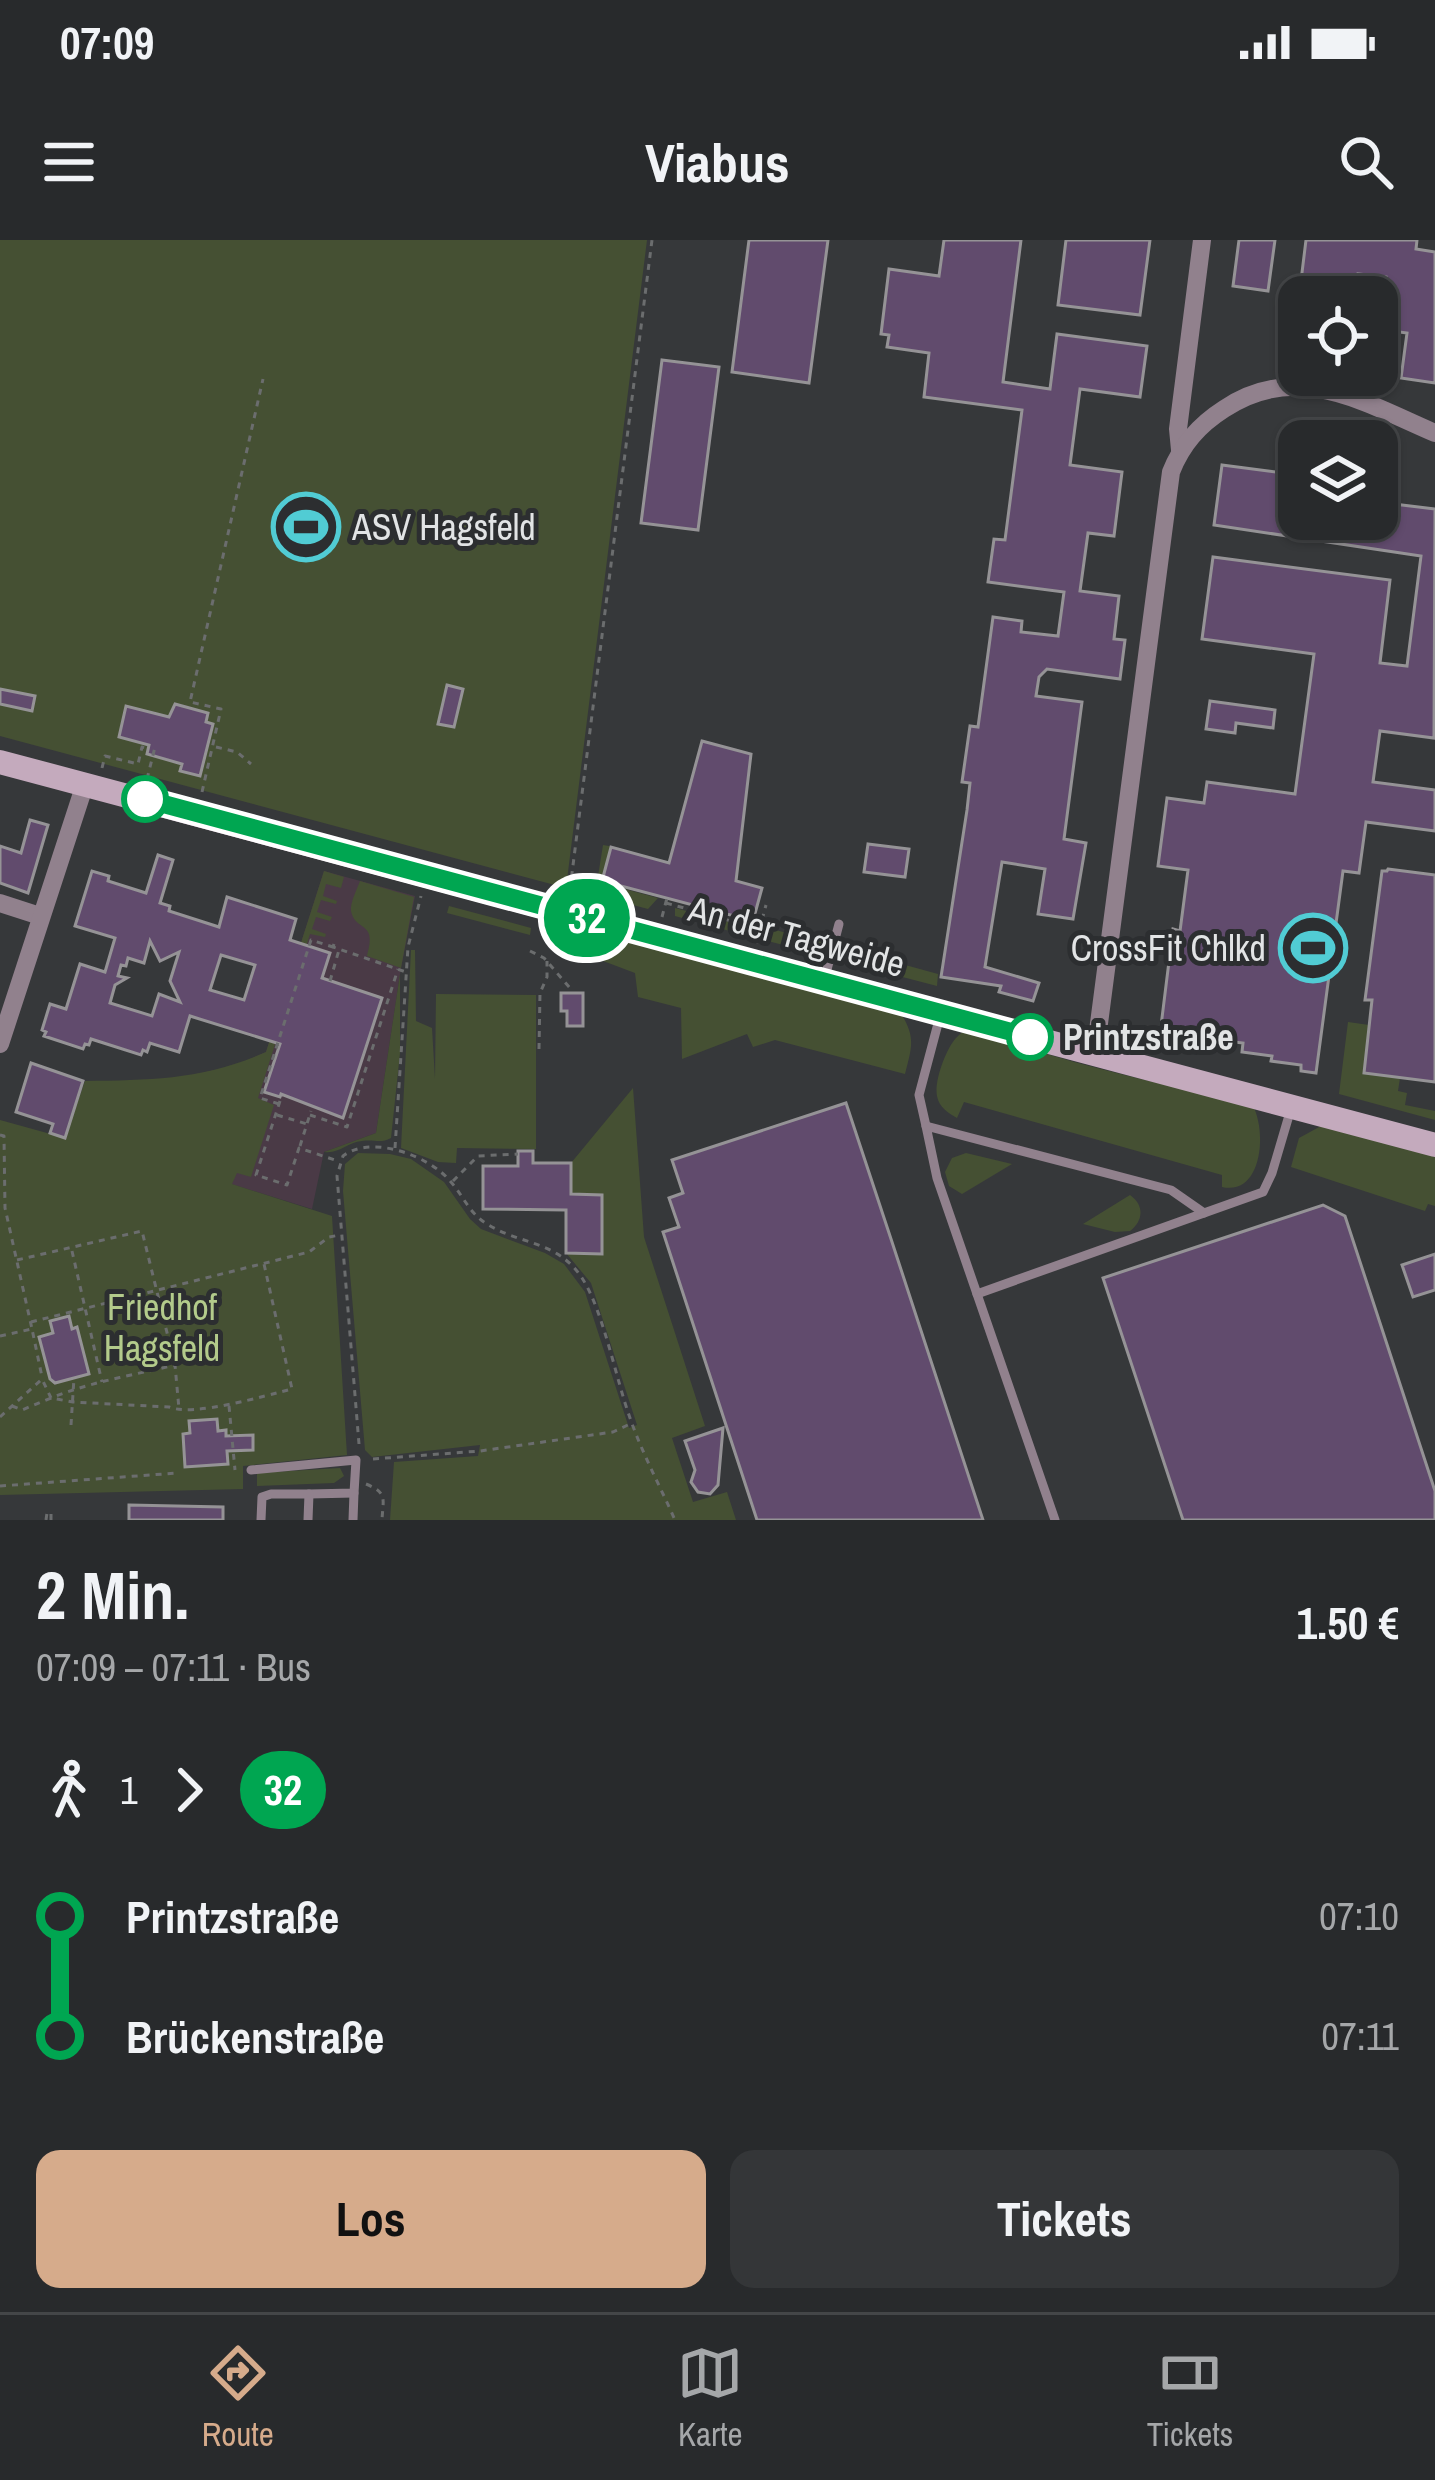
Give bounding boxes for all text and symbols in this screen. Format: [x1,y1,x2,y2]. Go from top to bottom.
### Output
text: 07:09 [60,12,154,73]
text: Viabus [645,126,790,199]
icon: menu [36,129,102,195]
icon: search [1333,129,1399,195]
map controls [1278,276,1398,540]
button: locate [1278,276,1398,396]
button: layers [1278,420,1398,540]
sports icon: ASV Hagsfeld [271,492,341,562]
place label: ASV Hagsfeld [351,503,536,551]
unlabelled marker [123,777,167,821]
line badge: 32 [533,879,641,957]
street label: An der Tagweide [683,884,910,988]
text: 32 [568,890,606,946]
sports icon: CrossFit Chlkd [1278,913,1348,983]
place label: CrossFit Chlkd [1071,924,1266,972]
place label: Printzstraße [1063,1013,1234,1061]
marker: Printzstraße [1008,1015,1052,1059]
park label: Friedhof Hagsfeld [104,1283,220,1372]
text: 2 Min. [36,1551,189,1640]
text: 1.50 € [1296,1592,1399,1653]
text: 07:09 – 07:11 · Bus [36,1641,311,1693]
icon: walk [36,1757,102,1823]
icon: forward [156,1757,222,1823]
text: 32 [264,1762,302,1818]
text: 1 [120,1764,138,1816]
text: Printzstraße [126,1886,339,1947]
text: 07:10 [1319,1890,1399,1942]
text: Brückenstraße [126,2006,384,2067]
text: 07:11 [1321,2010,1399,2062]
button: Los [36,2150,706,2288]
button: Tickets [730,2150,1399,2288]
tab: Route [202,2340,274,2456]
tab: Karte [677,2340,743,2456]
tab: Tickets [1147,2340,1233,2456]

